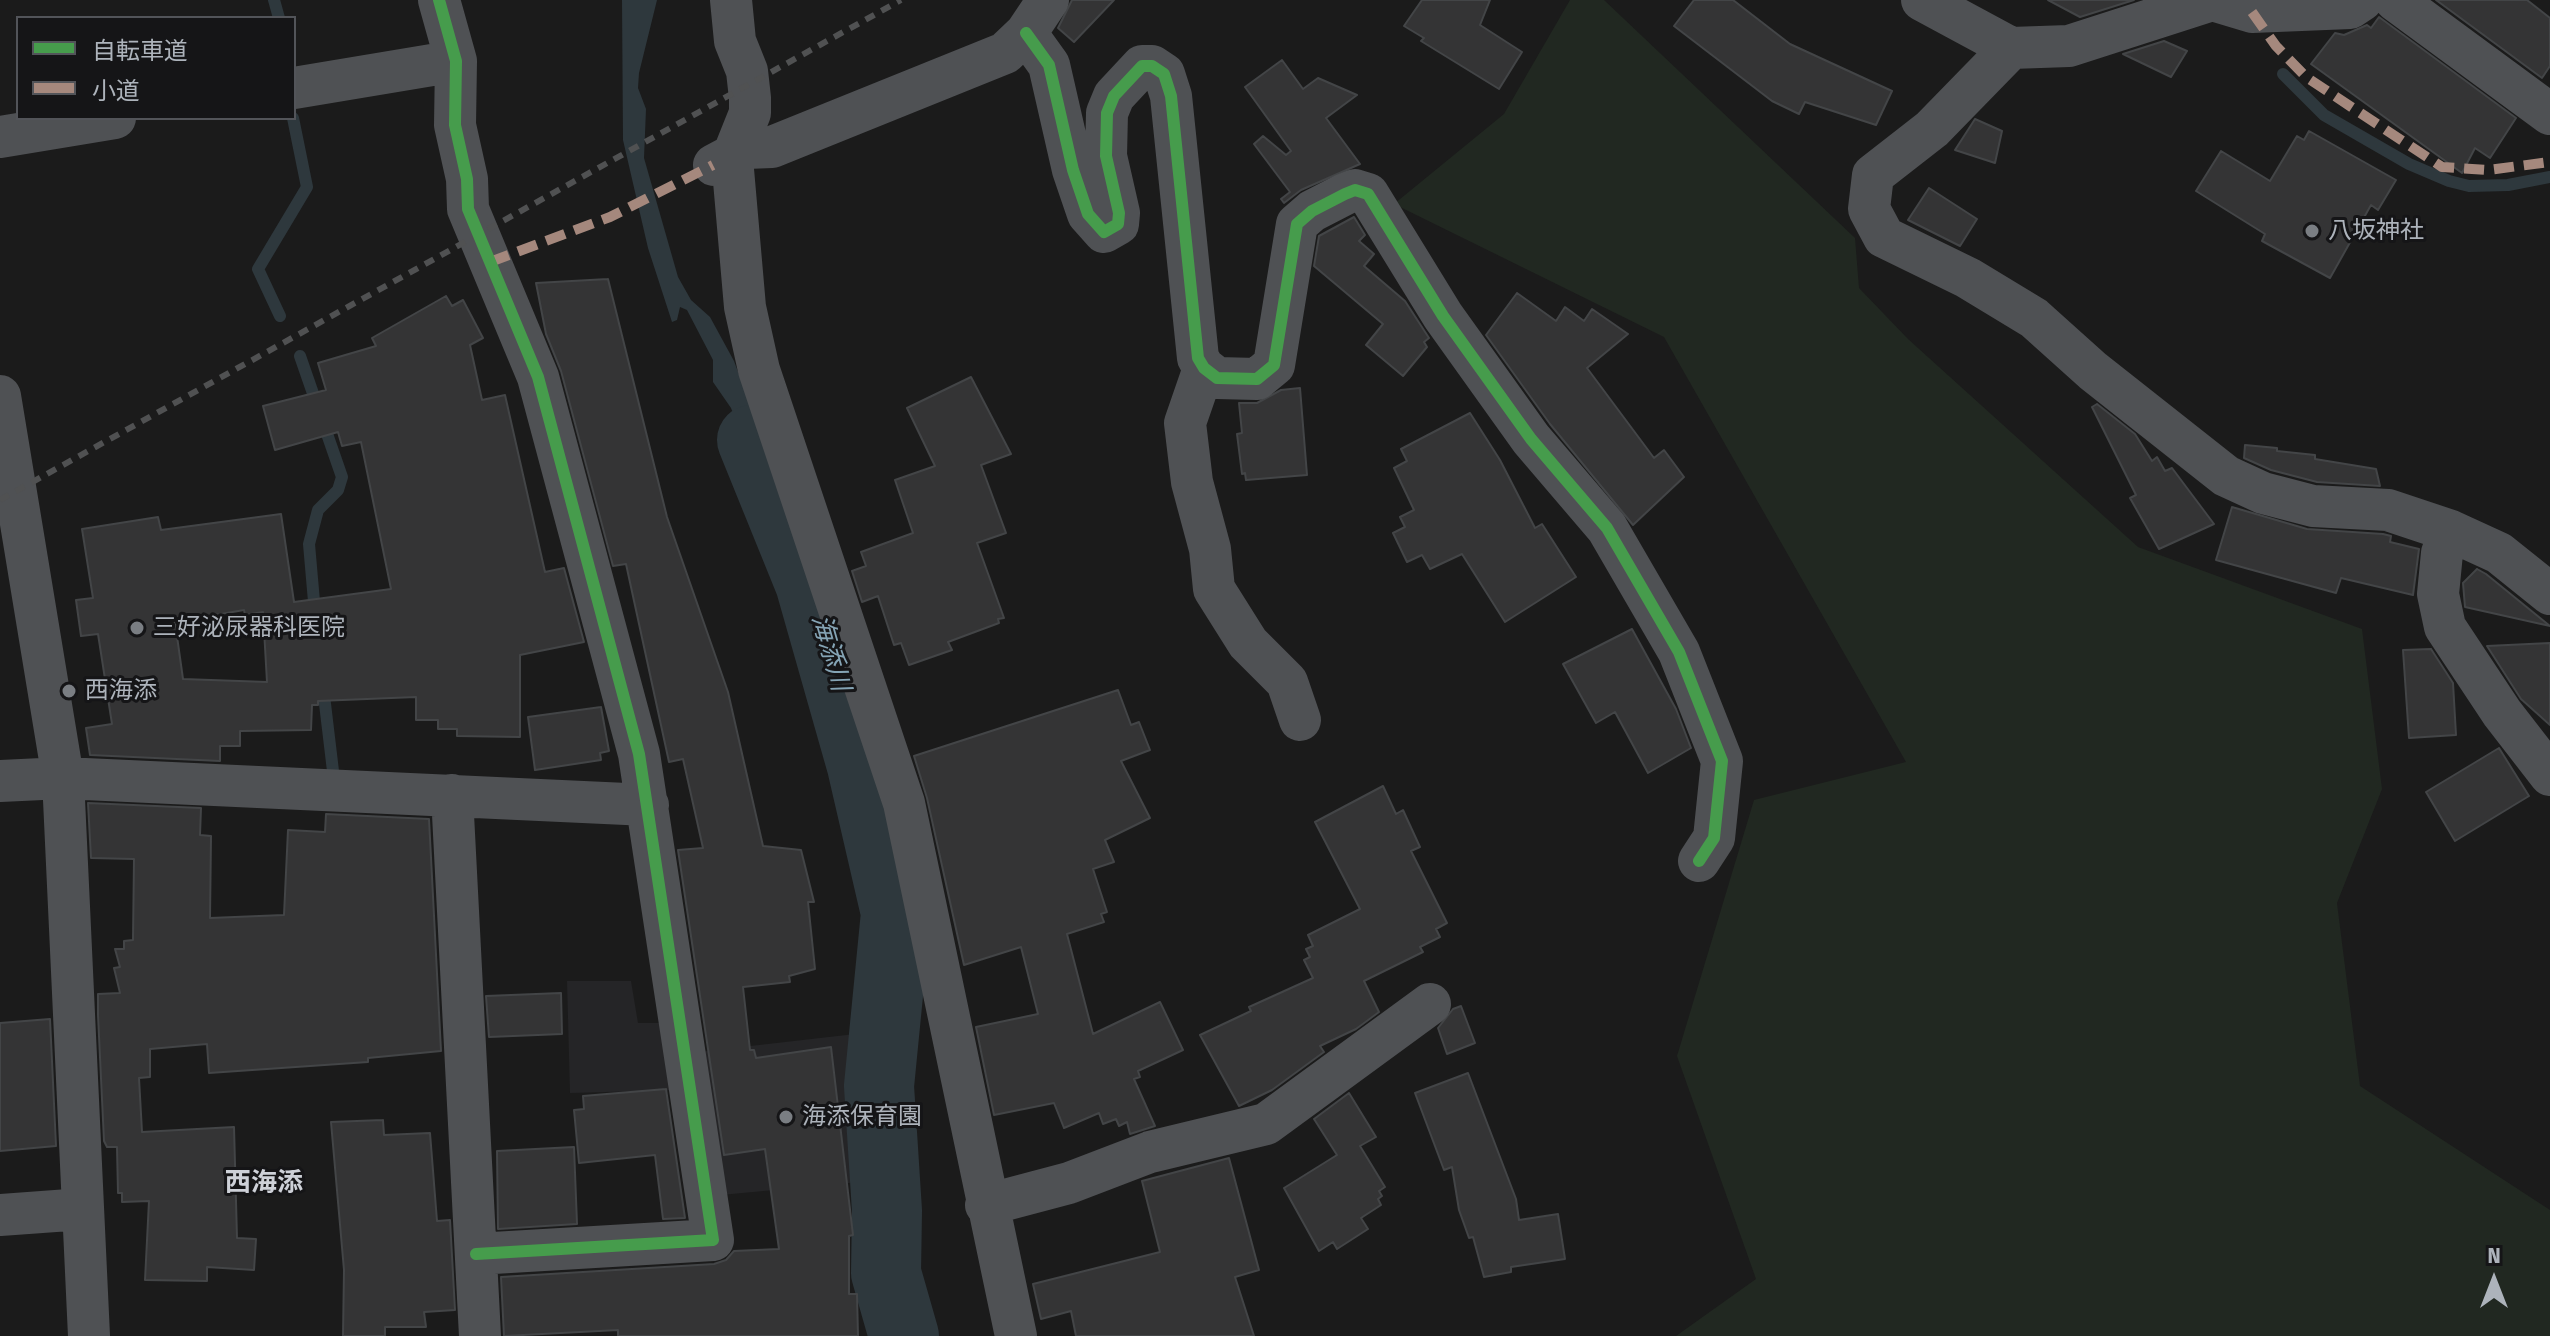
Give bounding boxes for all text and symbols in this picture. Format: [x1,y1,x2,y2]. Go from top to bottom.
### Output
legend [16,16,296,120]
text: 自転車道 [92,37,188,65]
text: 小道 [92,77,140,105]
place label: 八坂神社 [2328,217,2424,245]
marker: 八坂神社 [2303,222,2321,240]
water label: 海添川 [804,611,856,695]
place label: 三好泌尿器科医院 [153,614,345,642]
marker: 三好泌尿器科医院 [128,619,146,637]
place label: 西海添 [85,677,157,705]
marker: 西海添 [60,682,78,700]
place label: 海添保育園 [802,1103,922,1131]
marker: 海添保育園 [777,1108,795,1126]
district label: 西海添 [225,1168,303,1200]
north arrow [2454,1240,2534,1320]
text: N [2487,1242,2501,1269]

